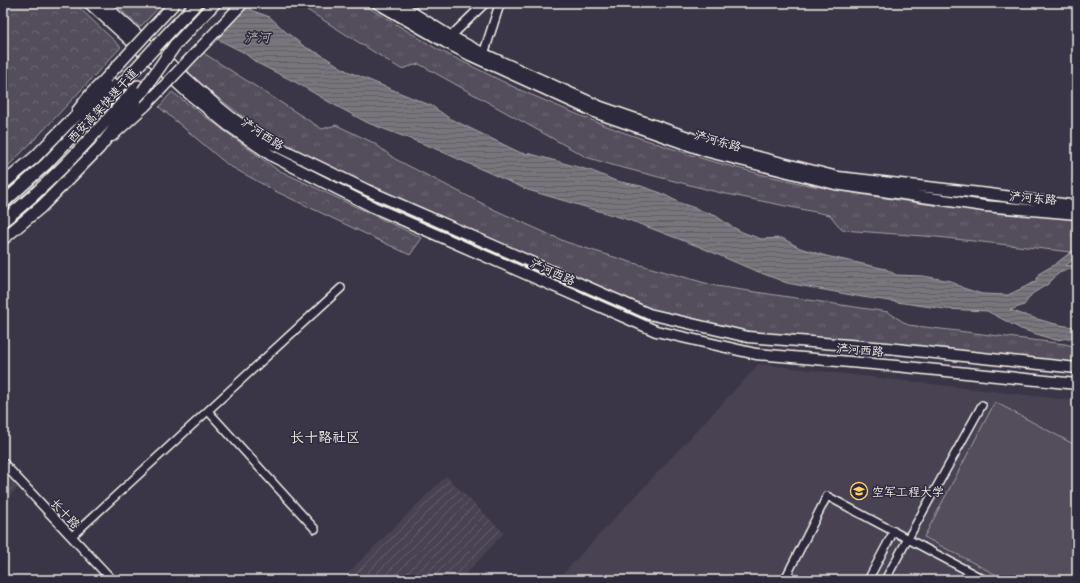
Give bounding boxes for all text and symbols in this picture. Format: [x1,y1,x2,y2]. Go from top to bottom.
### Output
water label: 浐河 [244,28,272,45]
street label: 西安高架快速干道 [63,64,141,146]
street label: 浐河西路 [239,113,287,153]
street label: 浐河东路 [693,126,743,154]
street label: 浐河东路 [1008,187,1058,207]
street label: 浐河西路 [528,254,578,288]
street label: 浐河西路 [835,339,885,359]
district label: 长十路社区 [290,427,360,446]
school or university icon: 空军工程大学 [849,481,869,501]
place label: 空军工程大学 [872,483,944,499]
street label: 长十路 [48,494,84,532]

